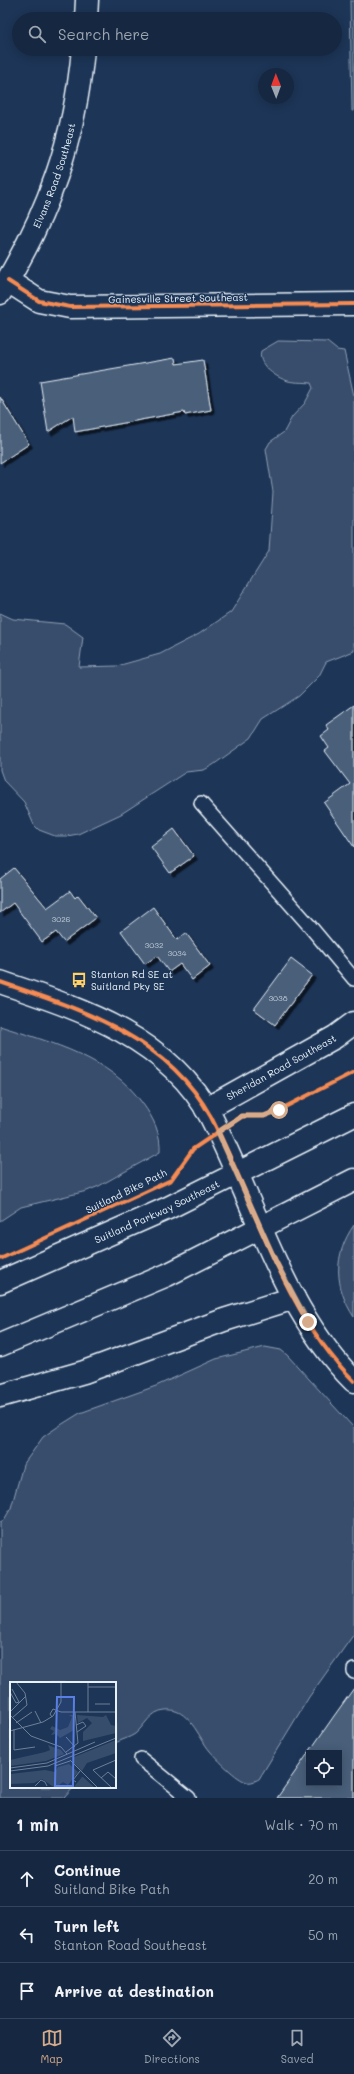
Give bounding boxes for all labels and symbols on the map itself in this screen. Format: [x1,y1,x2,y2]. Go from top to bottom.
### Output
north arrow [258,68,294,104]
street label: Elvans Road Southeast [29,122,78,230]
street label: Gainesville Street Southeast [108,290,248,306]
house number: 3026 [52,914,71,924]
house number: 3032 [145,940,163,950]
house number: 3034 [167,948,187,958]
place label: Stanton Rd SE at Suitland Pky SE [91,967,173,993]
bus stop icon: Stanton Rd SE at Suitland Pky SE [70,971,88,989]
house number: 3038 [268,993,288,1003]
street label: Sheridan Road Southeast [224,1031,339,1103]
route start [270,1101,288,1119]
street label: Suitland Bike Path [83,1165,169,1217]
street label: Suitland Parkway Southeast [92,1176,222,1247]
route end [299,1313,317,1331]
inset map [10,1682,116,1788]

